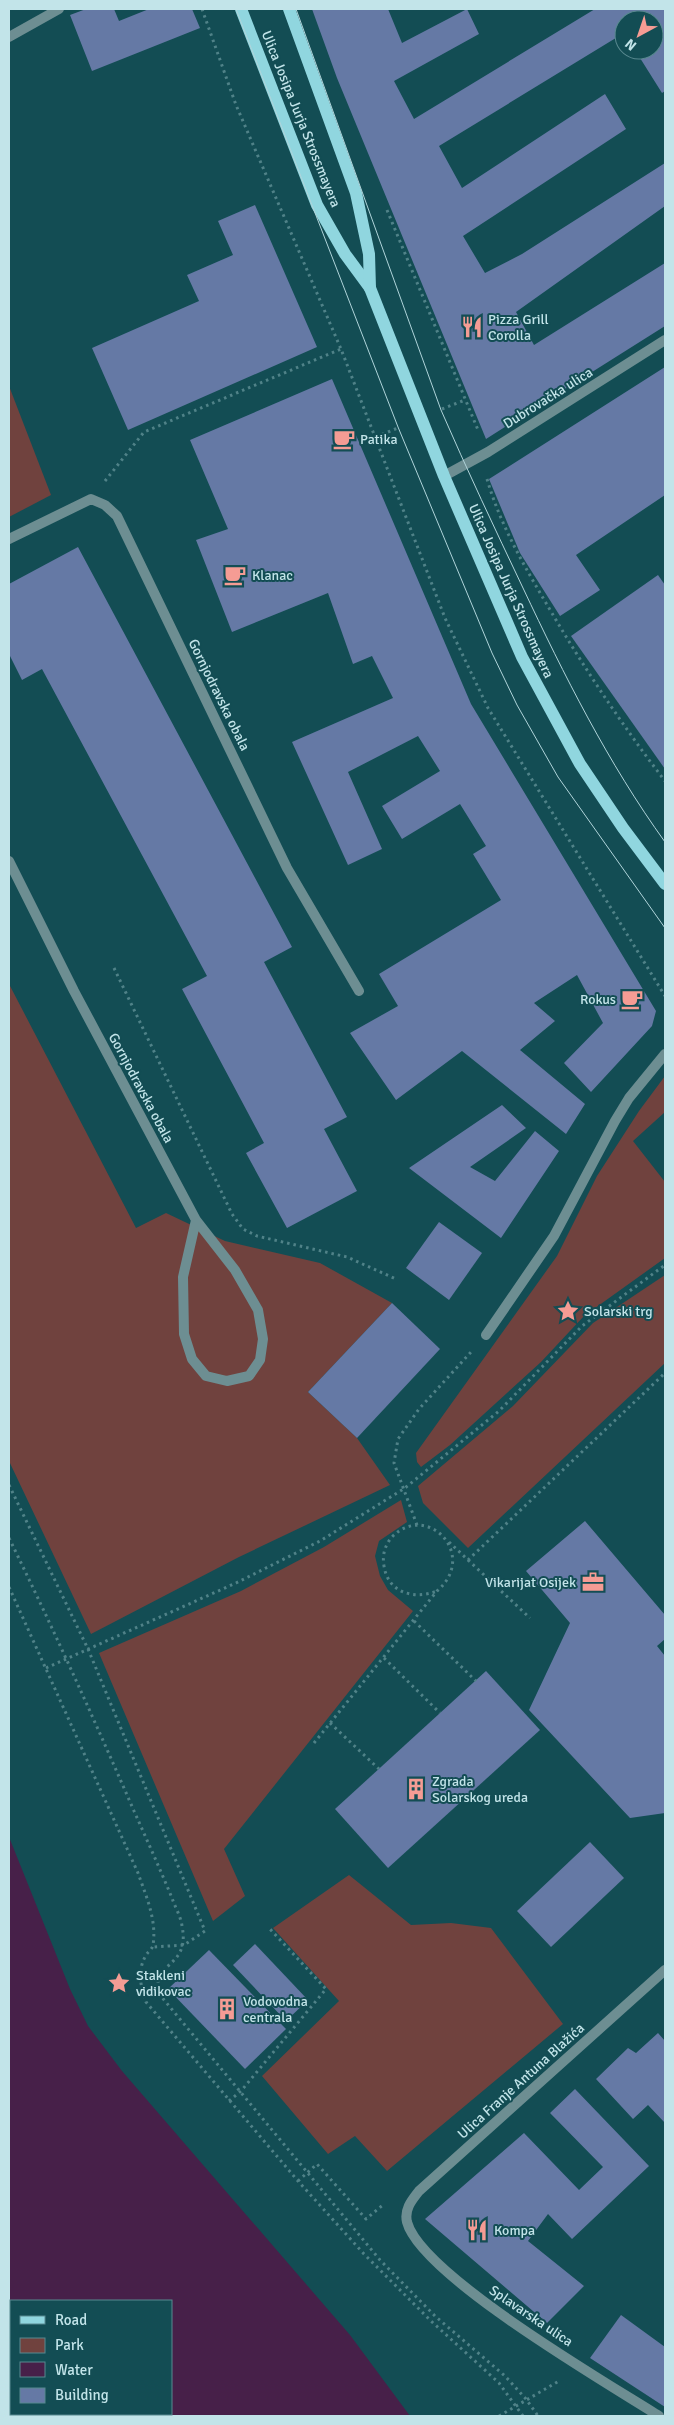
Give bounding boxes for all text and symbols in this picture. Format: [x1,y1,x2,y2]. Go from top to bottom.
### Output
north arrow [614,10,664,60]
street label: Ulica Josipa Jurja Strossmayera [258,28,344,210]
text: N [622,35,640,54]
place label: Pizza Grill Corolla [488,311,549,344]
restaurant icon: Pizza Grill Corolla [459,314,485,340]
street label: Dubrovačka ulica [500,364,596,432]
cafe icon: Patika [331,426,357,452]
place label: Patika [360,431,398,448]
street label: Ulica Josipa Jurja Strossmayera [465,501,557,681]
cafe icon: Klanac [222,562,248,588]
place label: Klanac [252,567,293,584]
street label: Gornjodravska obala [185,636,253,754]
cafe icon: Rokus [619,986,645,1012]
place label: Rokus [580,991,616,1008]
street label: Gornjodravska obala [105,1030,177,1146]
place icon: Solarski trg [555,1298,581,1324]
place label: Solarski trg [584,1303,653,1320]
office icon: Vikarijat Osijek [580,1569,606,1595]
place label: Vikarijat Osijek [485,1574,576,1591]
place label: Zgrada Solarskog ureda [432,1773,528,1806]
building icon: Zgrada Solarskog ureda [403,1776,429,1802]
place label: Stakleni vidikovac [136,1967,191,2000]
place icon: Stakleni vidikovac [106,1970,132,1996]
place label: Vodovodna centrala [243,1993,308,2026]
building icon: Vodovodna centrala [214,1996,240,2022]
street label: Ulica Franje Antuna Blažića [454,2020,588,2142]
restaurant icon: Kompa [464,2217,490,2243]
place label: Kompa [494,2222,535,2239]
street label: Splavarska ulica [486,2282,576,2350]
legend [10,2300,172,2415]
text: Road [55,2311,87,2329]
text: Park [55,2336,84,2354]
text: Water [55,2361,93,2379]
text: Building [55,2386,109,2404]

